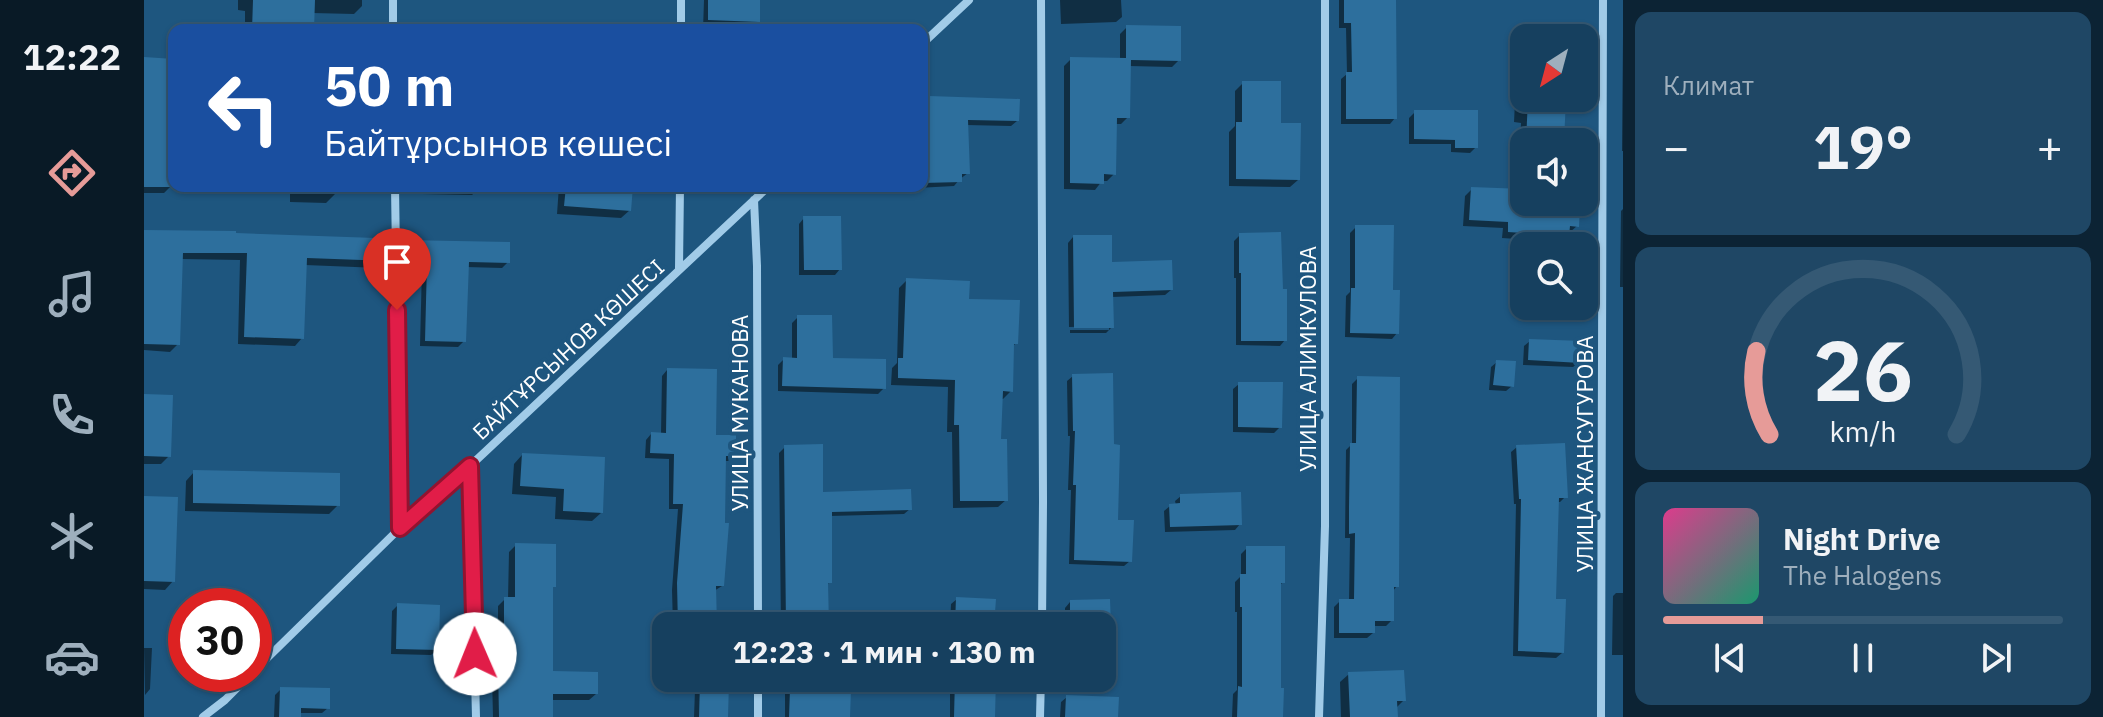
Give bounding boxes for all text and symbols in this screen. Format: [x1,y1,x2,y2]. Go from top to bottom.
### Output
north arrow [1510,24,1598,112]
map controls [1510,24,1598,320]
text: 12:22 [23,33,121,80]
text: 50 m [324,49,454,121]
icon: left [192,56,296,160]
text: Климат [1663,68,1754,102]
text: 19° [1813,107,1913,186]
text: − [1663,118,1689,175]
text: + [2037,118,2063,175]
text: Байтұрсынов көшесі [324,119,672,166]
button: sound [1510,128,1598,216]
icon: directions [44,145,100,201]
pin [363,228,431,310]
button: search [1510,232,1598,320]
icon: arrive [375,240,419,284]
street label: УЛИЦА АЛИМКУЛОВА [1293,246,1322,472]
street label: БАЙТҰРСЫНОВ КӨШЕСІ [466,252,670,446]
icon: music [44,266,100,322]
street label: УЛИЦА МУКАНОВА [725,315,754,511]
text: 26 [1813,315,1913,423]
street label: УЛИЦА ЖАНСУГУРОВА [1570,335,1599,573]
icon: phone [44,387,100,443]
text: km/h [1829,413,1897,450]
icon: climate [44,508,100,564]
text: Night Drive [1783,519,1941,558]
text: The Halogens [1783,558,1942,592]
speed limit sign: 30 [168,588,272,692]
position arrow [433,612,517,696]
icon: car [44,629,100,685]
text: 12:23 · 1 мин · 130 m [732,632,1036,671]
icon: previous [1708,636,1752,680]
icon: pause [1841,636,1885,680]
icon: next [1974,636,2018,680]

